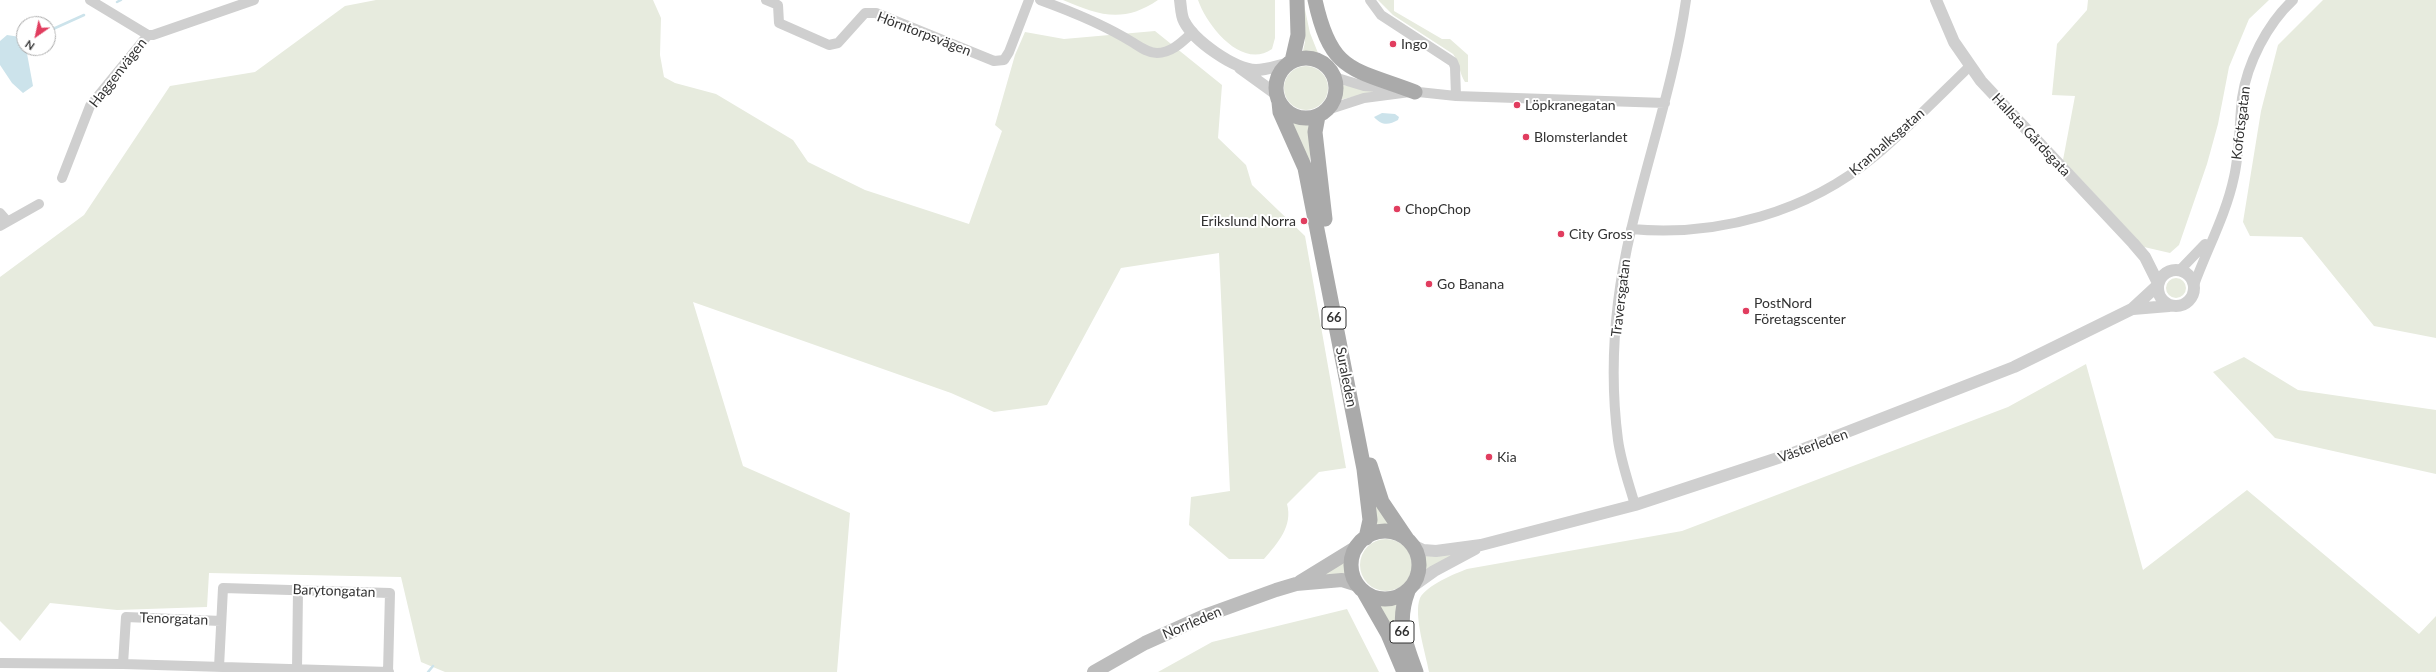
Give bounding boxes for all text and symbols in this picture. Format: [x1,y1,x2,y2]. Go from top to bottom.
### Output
street label: Hörntorpsvägen [875,8,973,60]
north arrow [16,16,56,56]
street label: Haggenvägen [86,35,150,111]
place label: Ingo [1401,36,1428,52]
text: N [22,38,37,53]
marker: Ingo [1388,39,1398,49]
street label: Kofotsgatan [2228,85,2254,161]
street label: Hallsta Gårdsgata [1988,90,2074,180]
place label: Löpkranegatan [1525,97,1616,113]
marker: Löpkranegatan [1512,100,1522,110]
street label: Kranbalksgatan [1846,105,1928,179]
place label: Blomsterlandet [1534,129,1627,145]
marker: Blomsterlandet [1521,132,1531,142]
place label: ChopChop [1405,201,1471,217]
marker: ChopChop [1392,204,1402,214]
place label: Erikslund Norra [1201,213,1296,229]
marker: Erikslund Norra [1299,216,1309,226]
place label: City Gross [1569,226,1633,242]
marker: City Gross [1556,229,1566,239]
street label: Traversgatan [1608,258,1634,338]
place label: Go Banana [1437,276,1504,292]
marker: Go Banana [1424,279,1434,289]
place label: PostNord Företagscenter [1754,295,1846,328]
marker: PostNord Företagscenter [1741,306,1751,316]
road number: 66 [1322,307,1346,329]
street label: Suraleden [1332,345,1360,409]
street label: Västerleden [1776,426,1850,466]
place label: Kia [1497,449,1517,465]
marker: Kia [1484,452,1494,462]
street label: Barytongatan [292,581,376,601]
street label: Norrleden [1160,603,1224,643]
street label: Tenorgatan [139,609,209,629]
road number: 66 [1390,621,1414,643]

